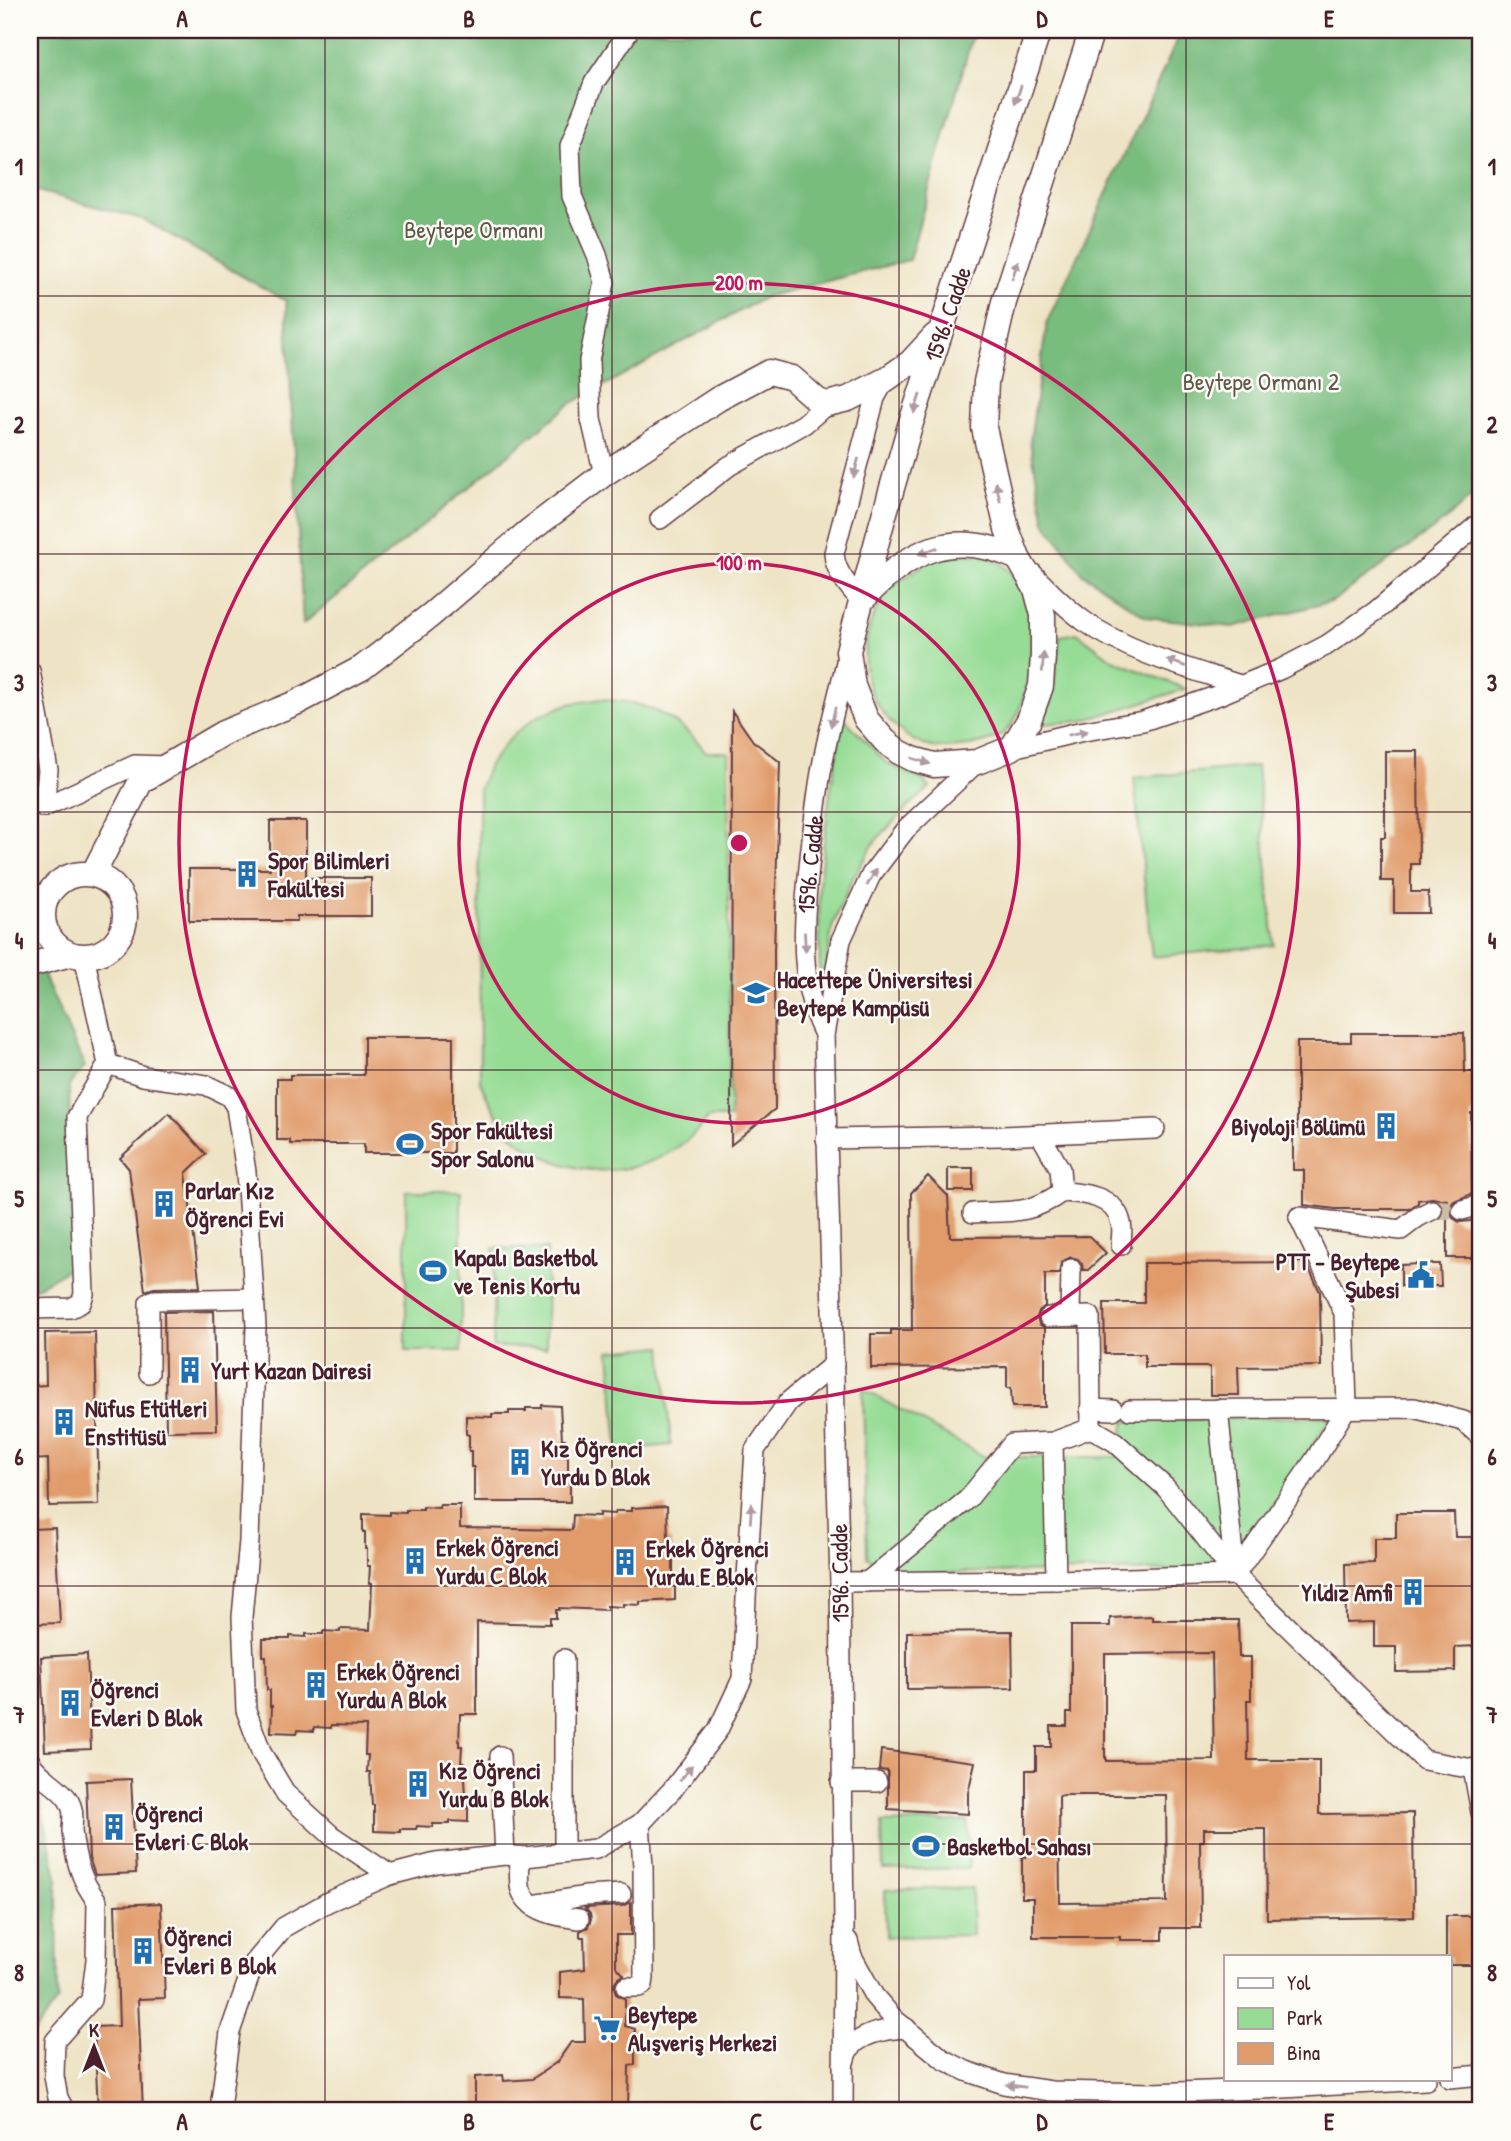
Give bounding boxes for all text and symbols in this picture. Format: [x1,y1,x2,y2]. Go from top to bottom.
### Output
text: A [176,3,188,34]
text: B [463,3,475,34]
text: C [750,3,762,34]
text: D [1037,3,1049,34]
text: E [1324,3,1335,34]
one-way arrow [1012,84,1023,105]
text: 1 [15,151,23,182]
text: 1 [1488,151,1496,182]
park label: Beytepe Ormanı [404,213,544,245]
one-way arrow [1010,260,1020,281]
street label: 1596. Cadde [916,262,978,366]
text: 200 m [715,268,763,297]
park label: Beytepe Ormanı 2 [1183,365,1339,397]
one-way arrow [911,394,922,415]
text: 2 [14,409,25,440]
text: 2 [1487,409,1498,440]
one-way arrow [851,458,861,479]
one-way arrow [992,481,1003,503]
one-way arrow [918,546,939,557]
text: 100 m [716,548,762,577]
one-way arrow [1037,651,1048,673]
one-way arrow [1165,657,1186,668]
text: 3 [14,667,24,698]
text: 3 [1487,667,1497,698]
one-way arrow [827,706,838,728]
one-way arrow [1067,727,1089,738]
one-way arrow [911,756,932,767]
street label: 1596. Cadde [789,813,831,914]
centre of rings [727,831,751,855]
place label: Spor Bilimleri Fakültesi [267,844,390,904]
building icon: Spor Bilimleri Fakültesi [232,859,262,889]
one-way arrow [865,867,878,886]
text: 4 [15,925,24,956]
text: 4 [1488,925,1497,956]
one-way arrow [799,931,810,953]
place label: Hacettepe Üniversitesi Beytepe Kampüsü [777,963,973,1024]
school or university icon: Hacettepe Üniversitesi Beytepe Kampüsü [741,978,771,1008]
place label: Biyoloji Bölümü [1231,1110,1365,1143]
building icon: Biyoloji Bölümü [1371,1111,1401,1141]
place label: Spor Fakültesi Spor Salonu [431,1114,554,1175]
sports icon: Spor Fakültesi Spor Salonu [395,1129,425,1159]
place label: Parlar Kız Öğrenci Evi [185,1174,284,1235]
text: 5 [14,1183,24,1214]
text: 5 [1487,1183,1497,1214]
building icon: Parlar Kız Öğrenci Evi [149,1189,179,1219]
place label: Kapalı Basketbol ve Tenis Kortu [454,1241,598,1301]
place label: PTT - Beytepe Şubesi [1276,1245,1400,1305]
sports icon: Kapalı Basketbol ve Tenis Kortu [418,1256,448,1286]
public building icon: PTT - Beytepe Şubesi [1406,1260,1436,1290]
place label: Yurt Kazan Dairesi [211,1354,372,1386]
building icon: Yurt Kazan Dairesi [175,1355,205,1385]
place label: Nüfus Etütleri Enstitüsü [85,1392,208,1452]
building icon: Nüfus Etütleri Enstitüsü [49,1407,79,1437]
place label: Kız Öğrenci Yurdu D Blok [541,1432,650,1492]
text: 6 [14,1441,24,1472]
text: 6 [1487,1441,1497,1472]
building icon: Kız Öğrenci Yurdu D Blok [505,1447,535,1477]
one-way arrow [746,1502,757,1524]
street label: 1596. Cadde [822,1523,856,1623]
place label: Erkek Öğrenci Yurdu C Blok [436,1531,559,1591]
place label: Erkek Öğrenci Yurdu E Blok [646,1532,769,1592]
building icon: Erkek Öğrenci Yurdu C Blok [400,1546,430,1576]
building icon: Erkek Öğrenci Yurdu E Blok [610,1547,640,1577]
place label: Yıldız Amfi [1301,1576,1392,1608]
building icon: Yıldız Amfi [1398,1577,1428,1607]
place label: Erkek Öğrenci Yurdu A Blok [337,1655,460,1715]
building icon: Erkek Öğrenci Yurdu A Blok [301,1670,331,1700]
place label: Öğrenci Evleri D Blok [91,1673,202,1733]
building icon: Öğrenci Evleri D Blok [55,1688,85,1718]
text: 7 [12,1699,25,1730]
text: 7 [1485,1699,1498,1730]
place label: Kız Öğrenci Yurdu B Blok [439,1754,549,1814]
one-way arrow [678,1764,692,1782]
building icon: Kız Öğrenci Yurdu B Blok [403,1769,433,1799]
place label: Öğrenci Evleri C Blok [135,1797,248,1857]
building icon: Öğrenci Evleri C Blok [99,1812,129,1842]
place label: Basketbol Sahası [947,1830,1092,1862]
sports icon: Basketbol Sahası [911,1831,941,1861]
place label: Öğrenci Evleri B Blok [164,1921,276,1981]
building icon: Öğrenci Evleri B Blok [128,1936,158,1966]
legend [1224,1955,1452,2082]
text: 8 [14,1957,24,1988]
text: 8 [1487,1957,1497,1988]
text: Yol [1287,1968,1311,1997]
place label: Beytepe Alışveriş Merkezi [628,1998,777,2058]
text: Park [1287,2003,1322,2032]
north arrow [60,2011,130,2082]
supermarket icon: Beytepe Alışveriş Merkezi [592,2013,622,2043]
text: K [89,2017,99,2043]
text: Bina [1287,2038,1320,2067]
one-way arrow [1005,2080,1027,2091]
text: A [176,2106,188,2137]
text: B [463,2106,475,2137]
text: C [750,2106,762,2137]
text: D [1037,2106,1049,2137]
text: E [1324,2106,1335,2137]

